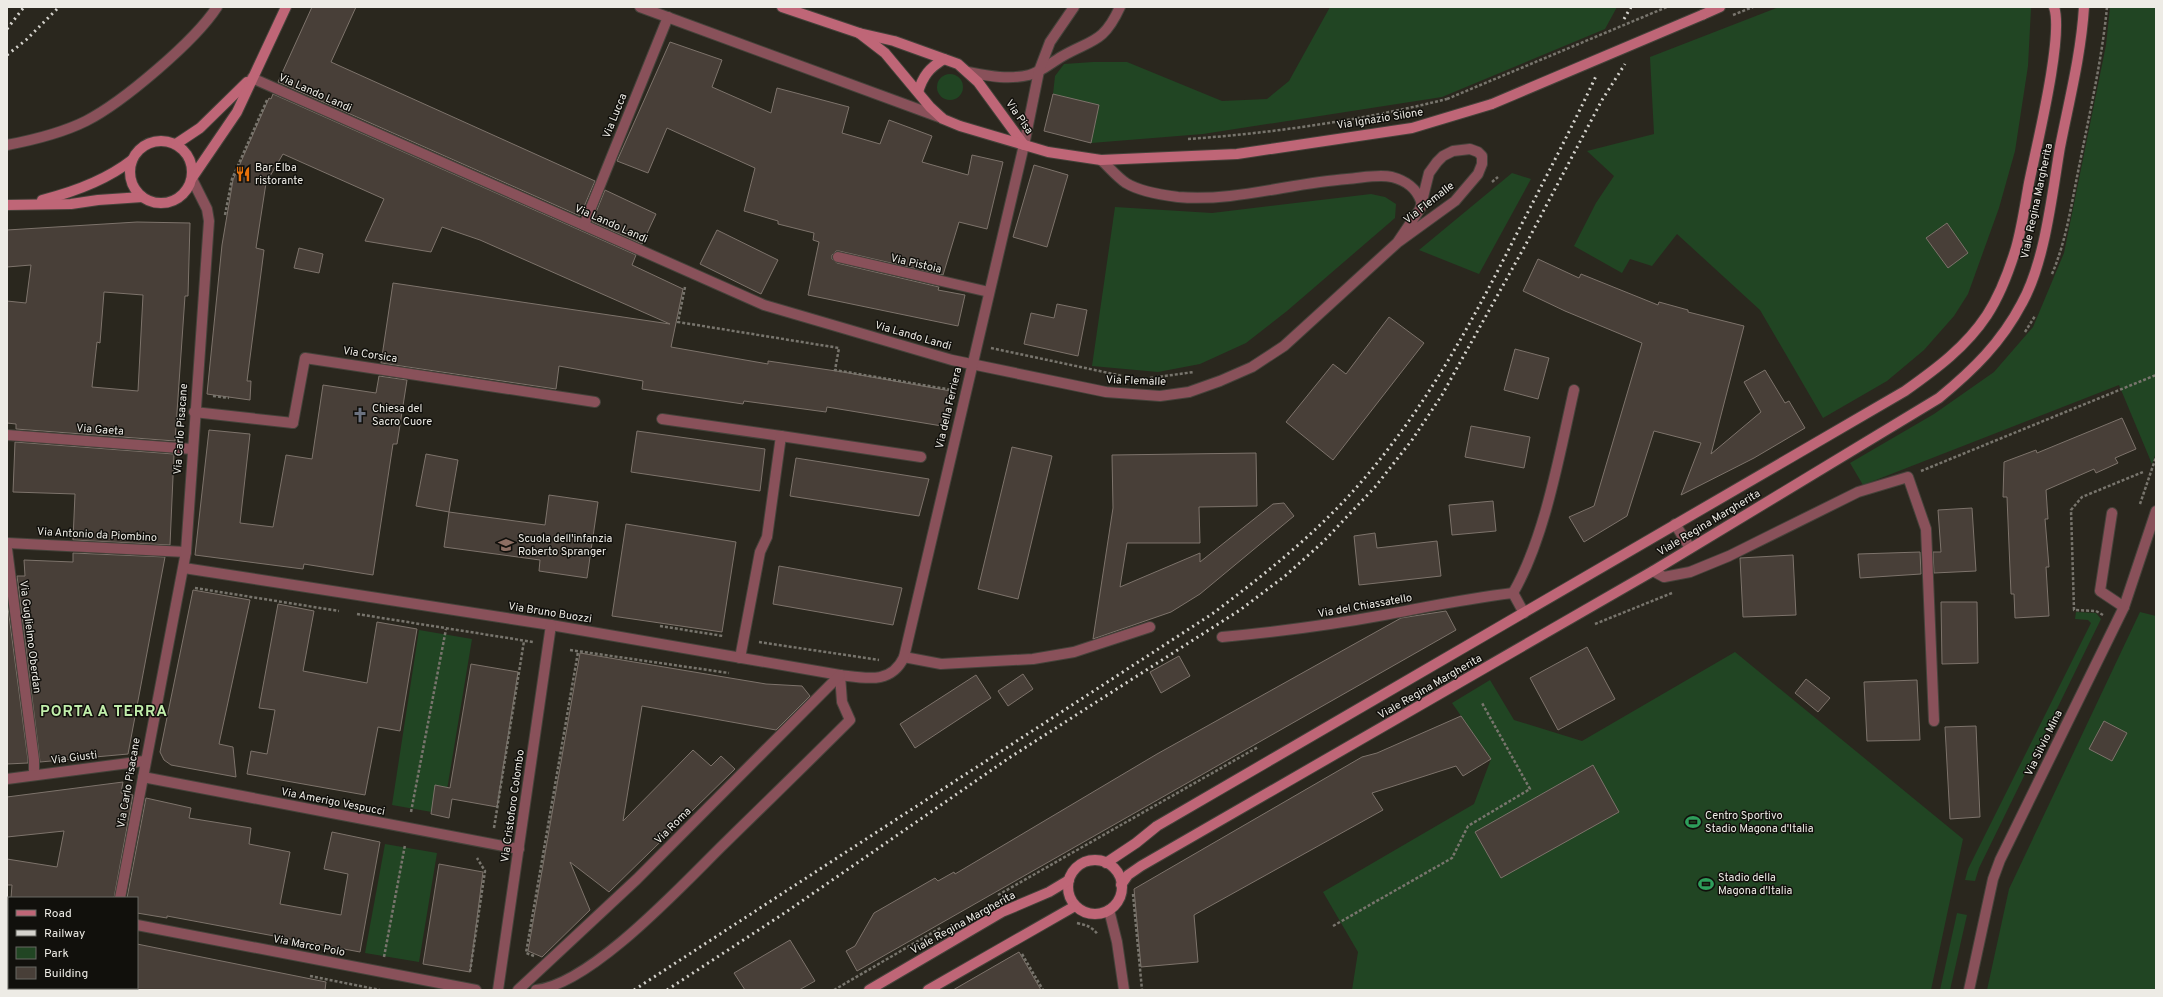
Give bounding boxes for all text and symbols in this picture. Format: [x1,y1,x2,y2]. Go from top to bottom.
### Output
street label: Via Lando Landi [276,71,354,115]
street label: Via Lucca [600,91,630,141]
street label: Via Pisa [1002,97,1036,137]
street label: Via Ignazio Silone [1336,105,1424,133]
street label: Viale Regina Margherita [2018,142,2056,260]
place label: Bar Elba ristorante [255,161,303,188]
restaurant icon: Bar Elba ristorante [234,165,252,183]
street label: Via Flemalle [1401,179,1457,227]
street label: Via Lando Landi [572,202,650,246]
street label: Via Pistoia [889,251,943,277]
street label: Via Lando Landi [873,318,953,354]
street label: Via Corsica [342,344,398,366]
street label: Via della Ferriera [933,366,965,450]
street label: Via Flemalle [1106,373,1166,389]
street label: Via Carlo Pisacane [171,383,191,475]
place label: Chiesa del Sacro Cuore [372,402,432,429]
church icon: Chiesa del Sacro Cuore [351,406,369,424]
street label: Via Gaeta [76,421,124,439]
street label: Viale Regina Margherita [1655,487,1763,559]
street label: Via Antonio da Piombino [37,525,157,545]
place label: Scuola dell'infanzia Roberto Spranger [518,532,613,559]
school or university icon: Scuola dell'infanzia Roberto Spranger [497,536,515,554]
street label: Via Guglielmo Oberdan [16,580,44,694]
street label: Via del Chiassatello [1317,591,1413,621]
street label: Via Bruno Buozzi [507,599,593,627]
street label: Viale Regina Margherita [1375,651,1485,723]
district label: PORTA A TERRA [40,703,168,722]
street label: Via Silvio Mina [2022,708,2066,778]
street label: Via Carlo Pisacane [114,737,144,829]
street label: Via Giusti [50,748,98,768]
street label: Via Cristoforo Colombo [498,749,528,863]
street label: Via Amerigo Vespucci [280,785,386,819]
street label: Via Roma [652,804,695,847]
place label: Centro Sportivo Stadio Magona d'Italia [1705,809,1814,836]
sports icon: Centro Sportivo Stadio Magona d'Italia [1684,813,1702,831]
place label: Stadio della Magona d'Italia [1718,871,1792,898]
sports icon: Stadio della Magona d'Italia [1697,875,1715,893]
street label: Viale Regina Margherita [908,888,1018,958]
legend [8,897,138,989]
text: Road [44,906,72,922]
text: Railway [44,926,85,942]
street label: Via Marco Polo [272,932,346,960]
text: Park [44,946,69,962]
text: Building [44,966,88,982]

